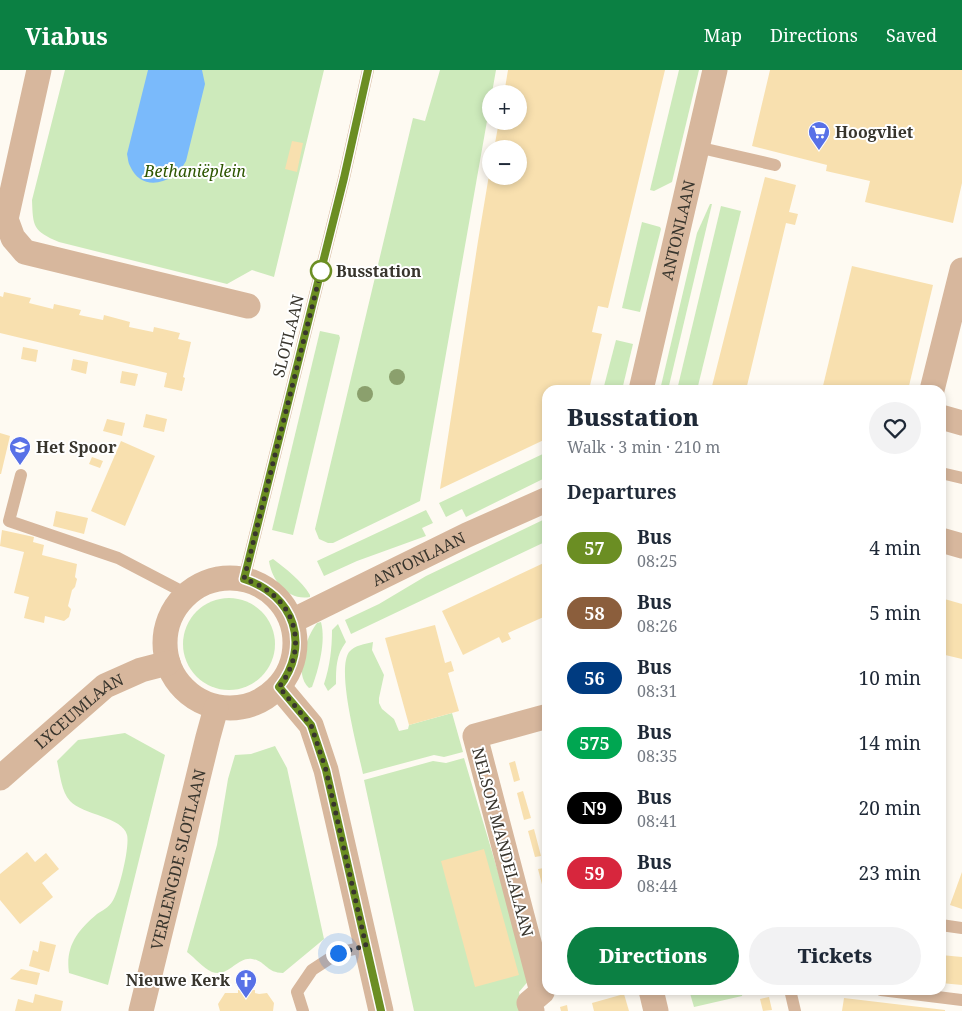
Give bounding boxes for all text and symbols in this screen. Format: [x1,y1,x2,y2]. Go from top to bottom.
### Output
text: Viabus [25,19,108,52]
text: Map [704,23,742,47]
text: Directions [770,23,858,47]
text: Saved [886,23,937,47]
map controls [482,85,527,185]
button: + [482,85,527,130]
supermarket icon: Hoogvliet [807,120,831,151]
place label: Hoogvliet [835,121,914,143]
button: − [482,140,527,185]
park label: Bethaniëplein [143,160,246,182]
street label: ANTONLAAN [656,178,700,282]
marker: Busstation [310,260,332,282]
place label: Busstation [336,260,422,282]
street label: SLOTLAAN [267,292,309,380]
text: Busstation [567,400,699,433]
button: heart [869,402,921,454]
school or university icon: Het Spoor [8,435,32,466]
place label: Het Spoor [36,436,117,458]
text: Walk · 3 min · 210 m [567,436,720,458]
text: Departures [567,479,676,505]
text: Bus [637,524,672,550]
street label: ANTONLAAN [368,526,469,591]
text: 4 min [869,535,921,561]
text: 57 [584,536,605,560]
text: 08:25 [637,550,677,572]
text: Bus [637,589,672,615]
text: 5 min [869,600,921,626]
text: 58 [584,601,605,625]
text: 08:26 [637,615,677,637]
text: Bus [637,654,672,680]
text: 10 min [859,665,921,691]
text: 56 [584,666,605,690]
street label: LYCEUMLAAN [30,668,127,754]
text: 08:31 [637,680,677,702]
text: Bus [637,719,672,745]
text: 14 min [859,730,921,756]
text: 575 [579,731,610,755]
street label: NELSON MANDELALAAN [467,745,539,939]
text: 08:35 [637,745,677,767]
street label: VERLENGDE SLOTLAAN [145,767,211,952]
text: Bus [637,784,672,810]
text: 20 min [859,795,921,821]
text: N9 [582,796,607,820]
text: 08:41 [637,810,677,832]
text: Bus [637,849,672,875]
text: 23 min [859,860,921,886]
text: 59 [584,861,605,885]
text: 08:44 [637,875,677,897]
button: Directions [567,927,739,985]
button: Tickets [749,927,921,985]
your location [326,941,351,966]
church icon: Nieuwe Kerk [234,968,258,999]
place label: Nieuwe Kerk [126,969,231,991]

